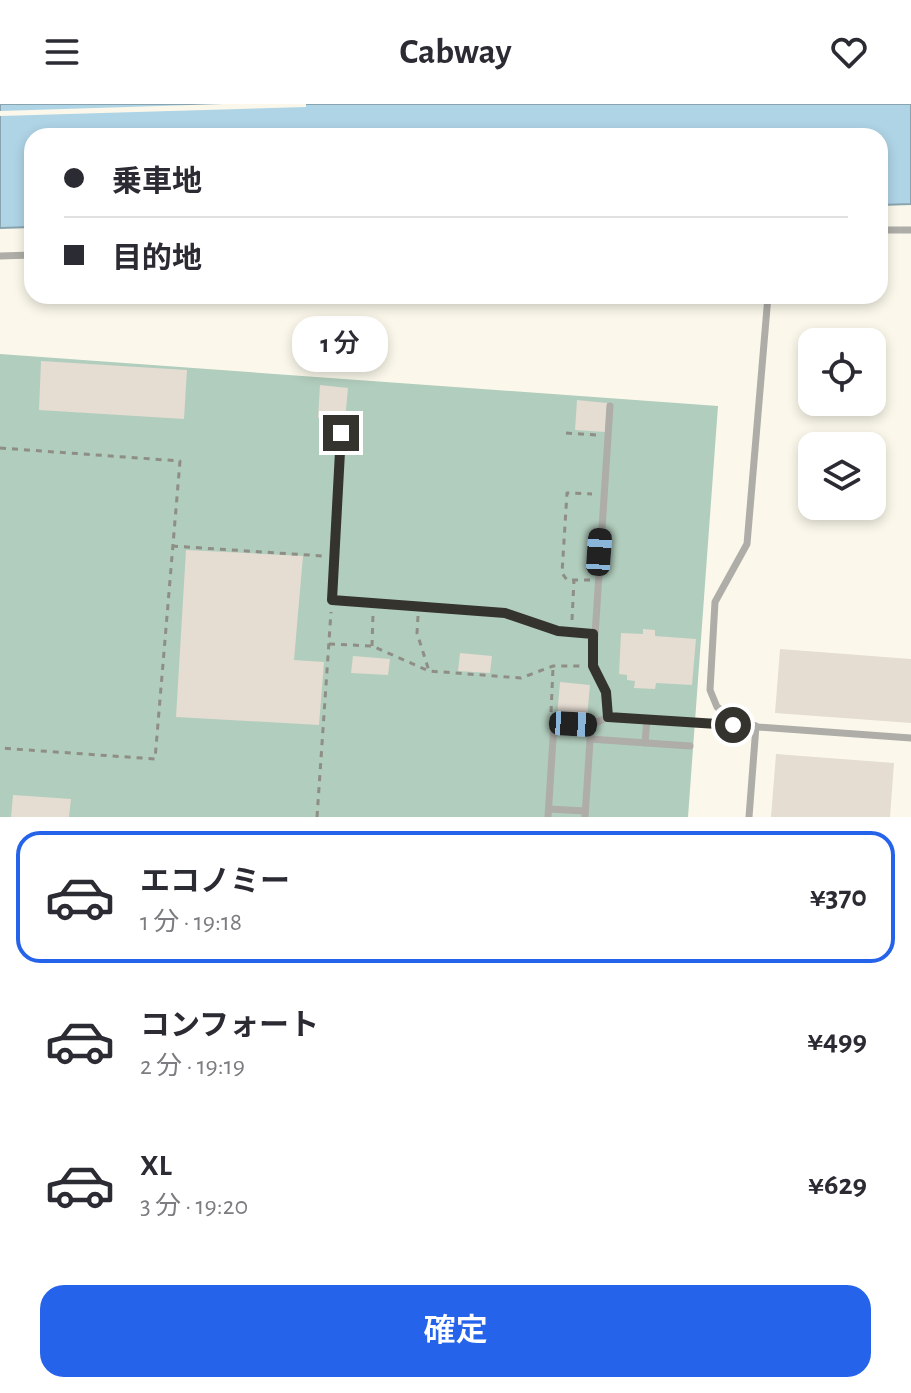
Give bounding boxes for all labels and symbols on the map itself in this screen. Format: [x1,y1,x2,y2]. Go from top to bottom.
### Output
callout: 1 分 [293,317,389,373]
route end [323,415,359,451]
car [585,527,613,577]
route start [715,707,751,743]
car [548,711,598,737]

